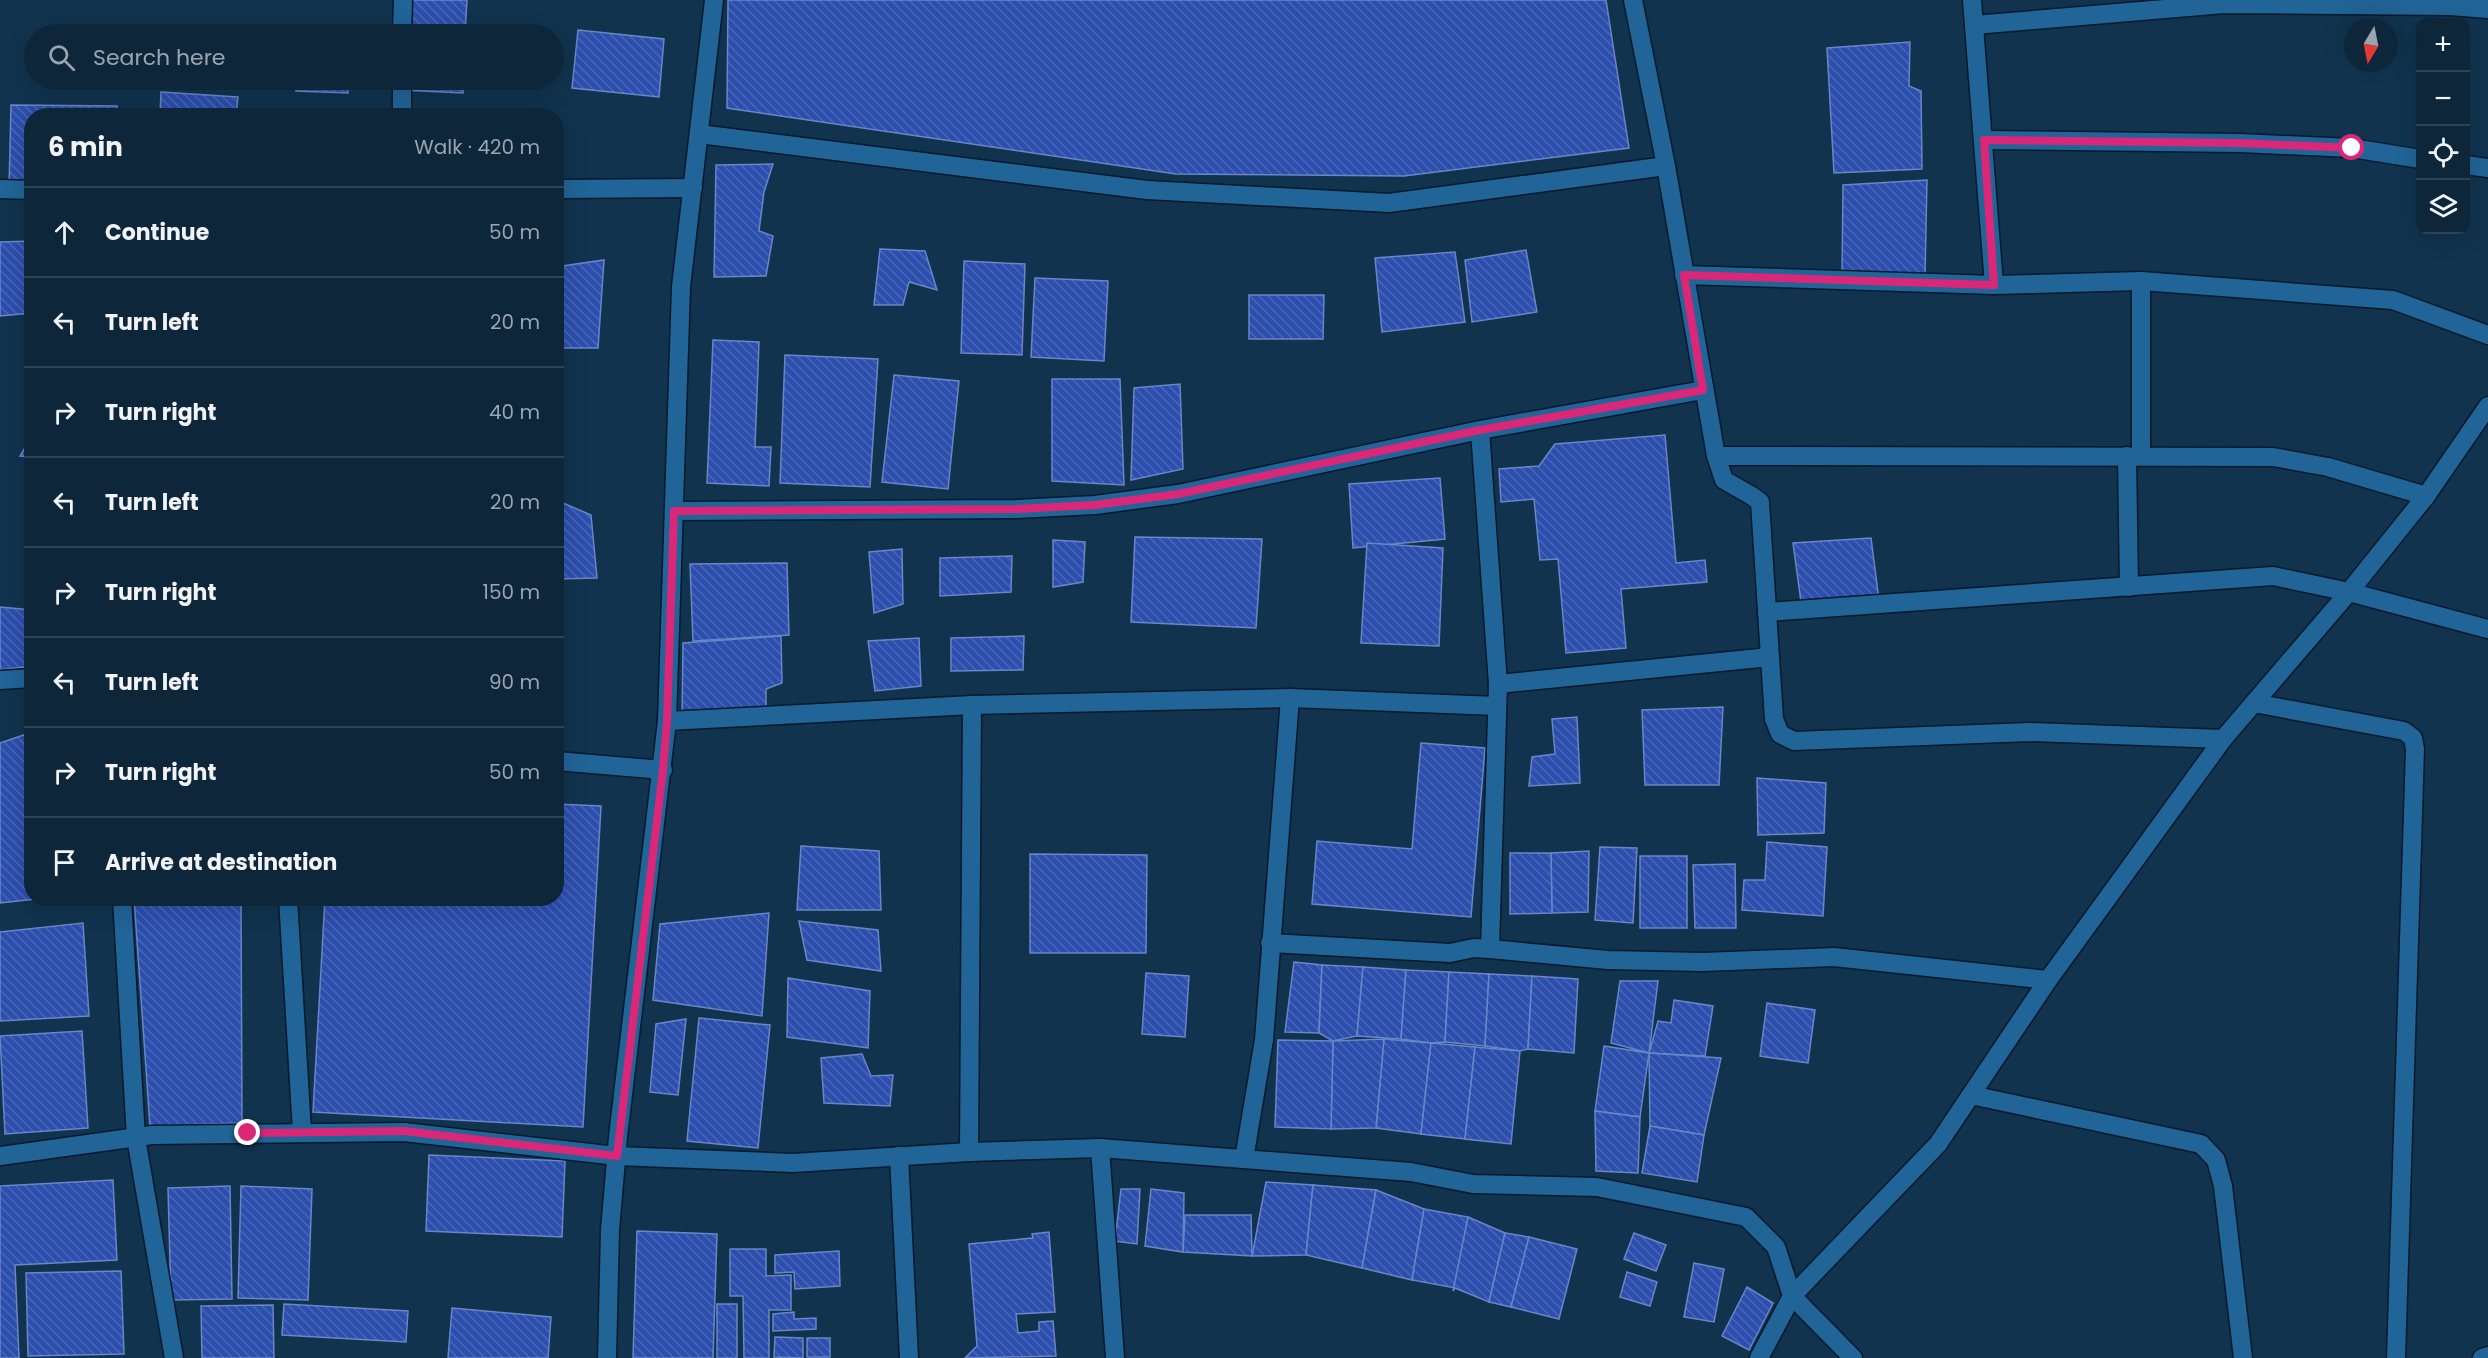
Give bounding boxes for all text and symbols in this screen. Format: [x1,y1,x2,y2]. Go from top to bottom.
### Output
north arrow [2344,18,2398,72]
map controls [2416,18,2470,234]
button: + [2416,18,2470,72]
search box [24,24,564,90]
icon: search [45,41,78,74]
text: Search here [93,42,226,73]
button: − [2416,72,2470,126]
button: locate [2416,126,2470,180]
text: 6 min [48,129,123,165]
text: Walk · 420 m [414,133,540,161]
route start [2338,134,2364,160]
button: layers [2416,180,2470,234]
icon: ahead [48,216,81,249]
text: Continue [105,217,209,248]
text: 50 m [489,218,540,246]
icon: left [48,306,81,339]
text: Turn left [105,307,199,338]
text: 20 m [490,308,540,336]
icon: right [48,396,81,429]
text: Turn right [105,397,216,428]
text: 40 m [489,398,540,426]
icon: left [48,486,81,519]
text: Turn left [105,487,199,518]
text: 20 m [490,488,540,516]
icon: right [48,576,81,609]
text: Turn right [105,577,216,608]
text: 150 m [483,578,540,606]
icon: left [48,666,81,699]
text: Turn left [105,667,199,698]
text: 90 m [489,668,540,696]
icon: right [48,756,81,789]
text: Turn right [105,757,216,788]
text: 50 m [489,758,540,786]
icon: arrive [48,846,81,879]
text: Arrive at destination [105,847,337,878]
route end [234,1119,260,1145]

